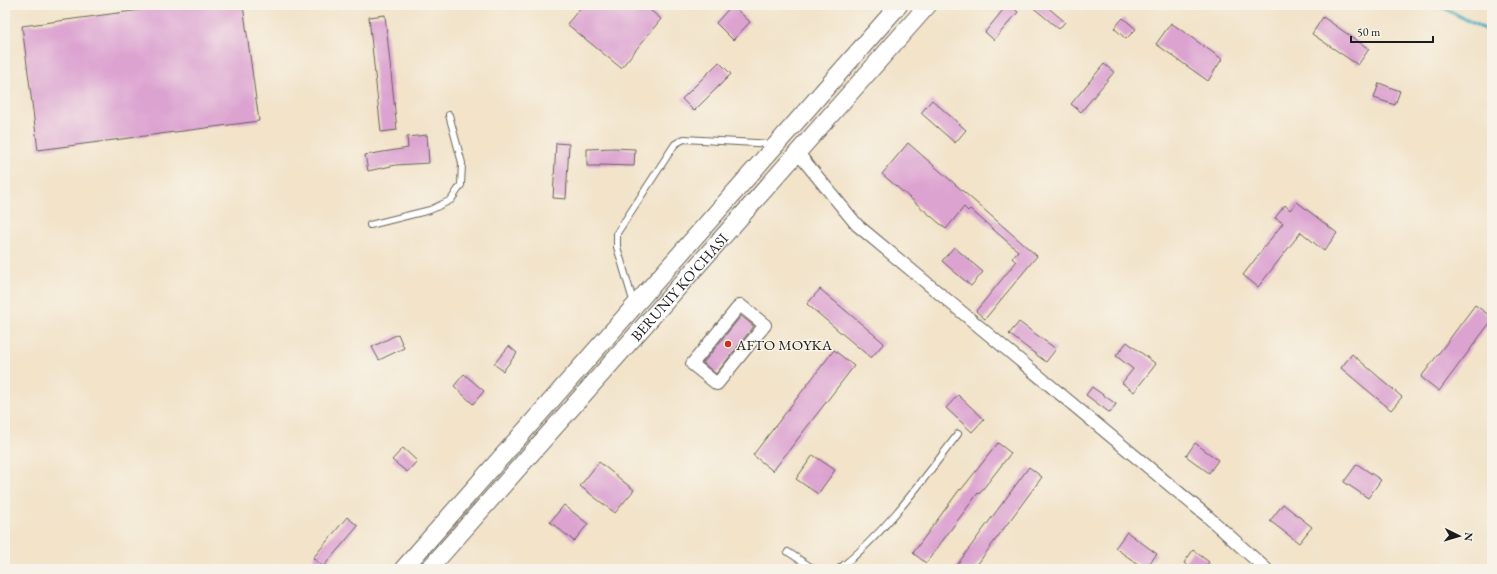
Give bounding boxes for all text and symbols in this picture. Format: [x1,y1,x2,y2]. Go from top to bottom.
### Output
scale bar [1351,18,1433,44]
text: 50 m [1357,24,1381,40]
street label: BERUNIY KO'CHASI [626,229,732,345]
place label: AFTO MOYKA [735,335,833,354]
marker: AFTO MOYKA [723,339,733,349]
north arrow [1439,516,1479,556]
text: N [1462,532,1476,542]

